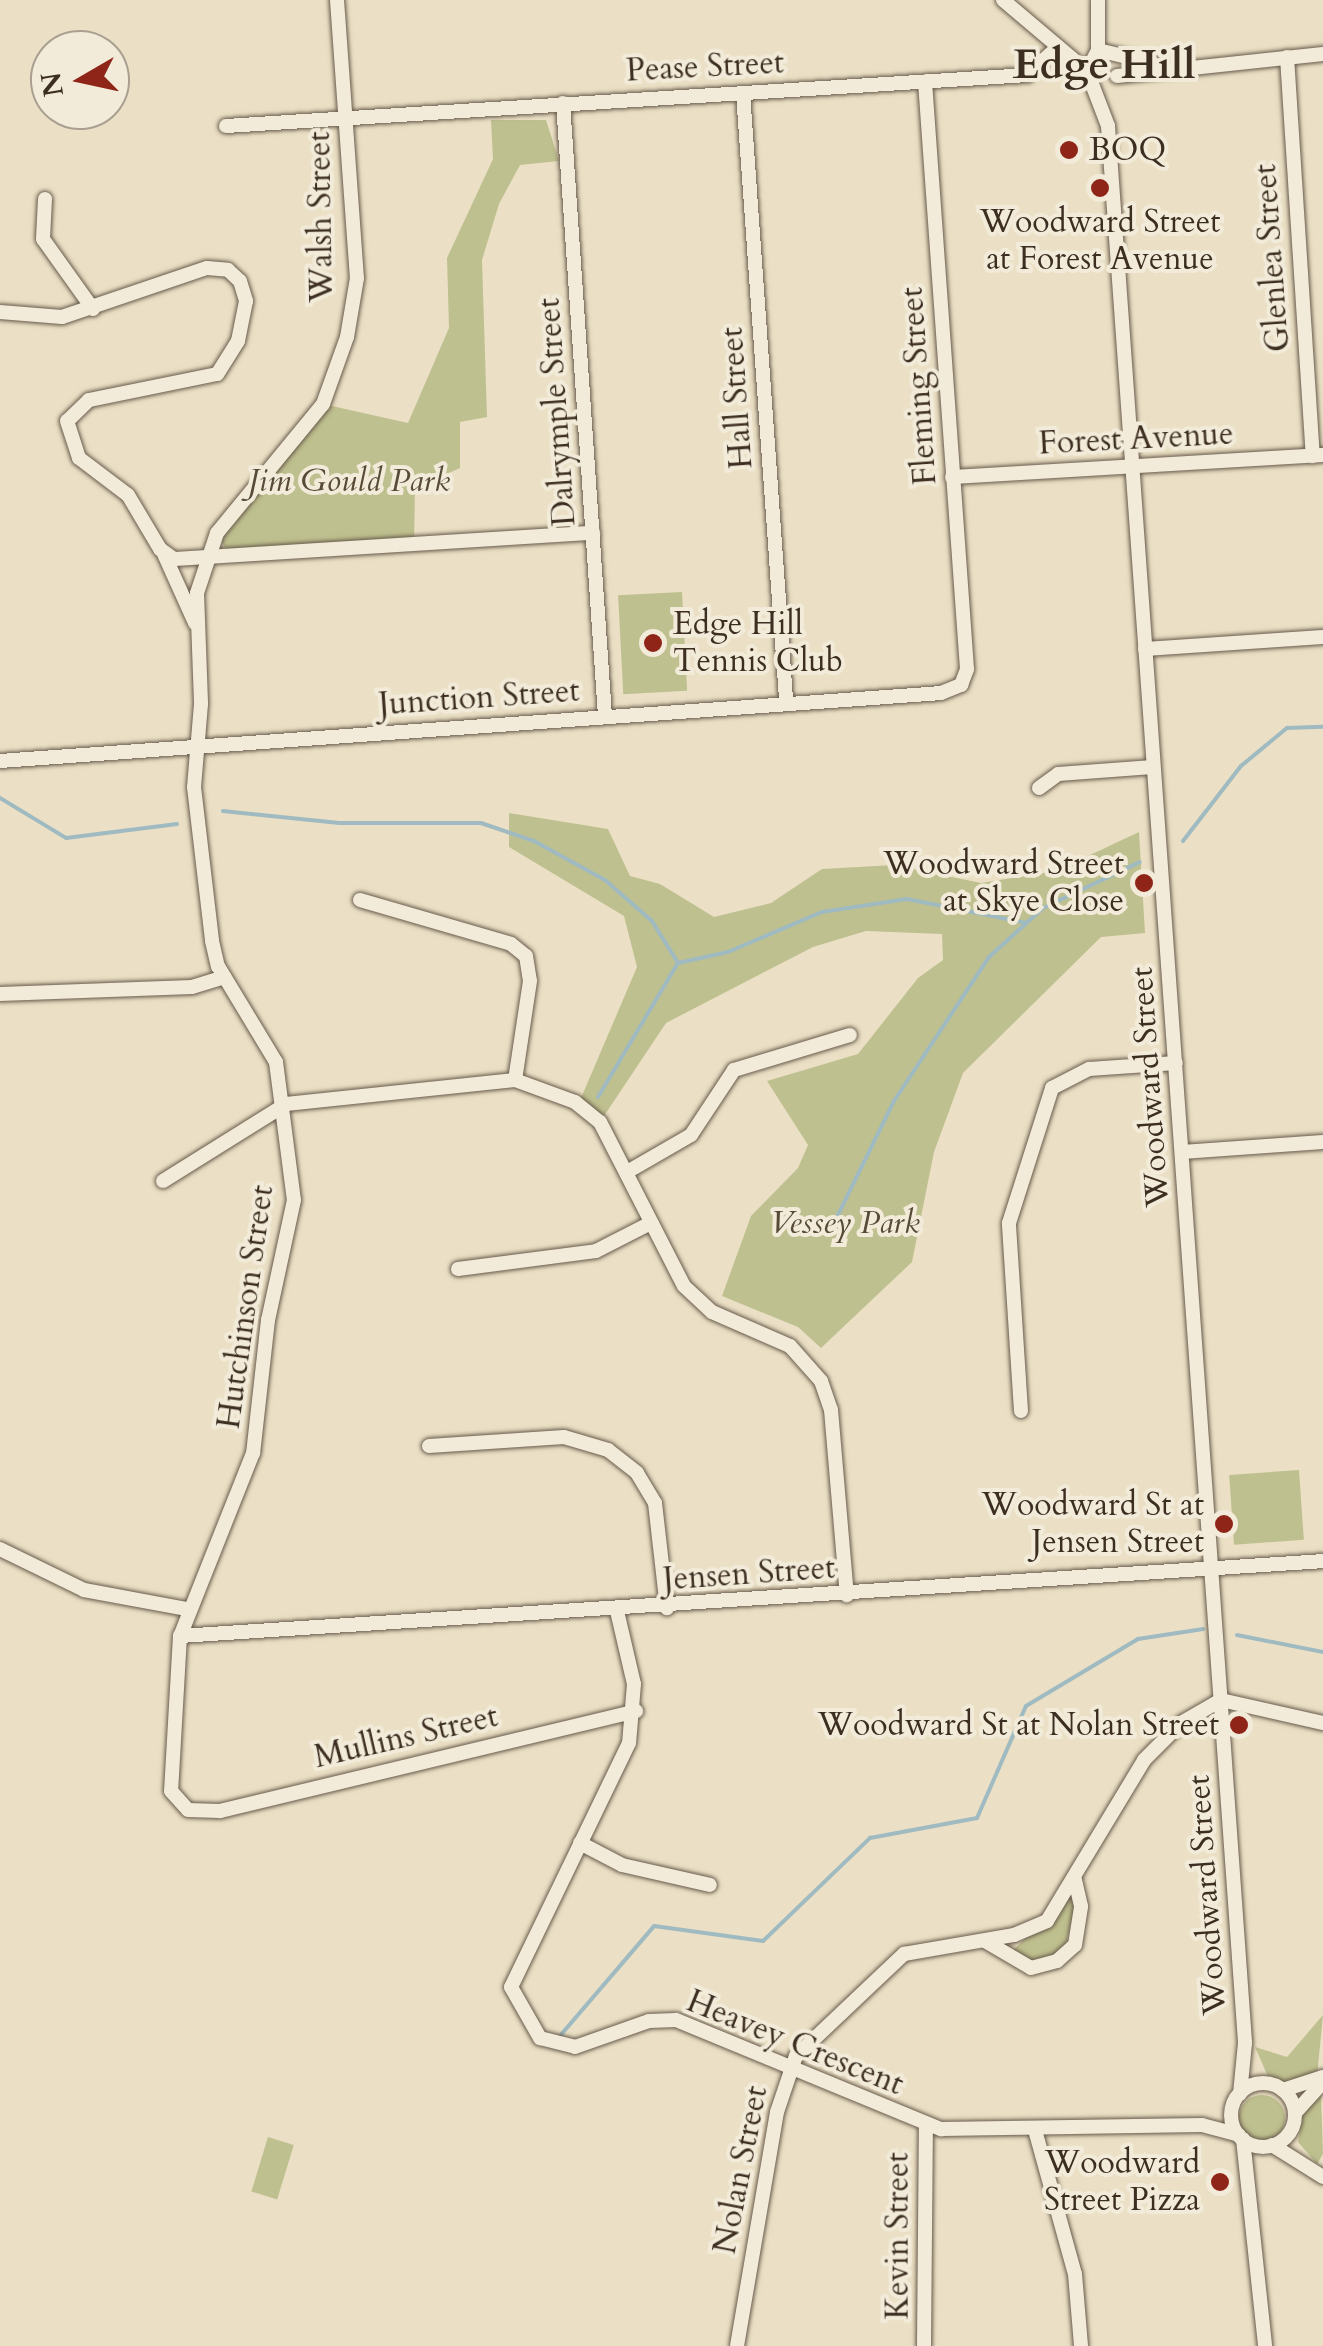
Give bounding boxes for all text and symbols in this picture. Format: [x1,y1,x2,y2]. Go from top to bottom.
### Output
north arrow [30,30,130,130]
district label: Edge Hill [1013,40,1195,90]
street label: Pease Street [625,44,785,90]
text: N [32,69,73,99]
street label: Walsh Street [300,131,342,303]
place label: BOQ [1089,131,1166,169]
marker: BOQ [1058,139,1080,161]
street label: Glenlea Street [1246,163,1298,353]
marker: Woodward Street at Forest Avenue [1089,177,1111,199]
place label: Woodward Street at Forest Avenue [980,204,1220,279]
street label: Fleming Street [893,286,945,486]
street label: Dalrymple Street [530,296,584,528]
street label: Hall Street [713,326,761,470]
street label: Forest Avenue [1038,415,1234,463]
park label: Jim Gould Park [248,462,450,500]
place label: Edge Hill Tennis Club [673,606,843,681]
marker: Edge Hill Tennis Club [642,632,664,654]
street label: Junction Street [377,672,581,724]
place label: Woodward Street at Skye Close [883,846,1124,921]
marker: Woodward Street at Skye Close [1133,872,1155,894]
street label: Woodward Street [1122,966,1178,1208]
street label: Hutchinson Street [210,1183,282,1431]
park label: Vessey Park [770,1204,920,1242]
place label: Woodward St at Jensen Street [982,1487,1204,1562]
marker: Woodward St at Jensen Street [1213,1513,1235,1535]
street label: Jensen Street [662,1549,836,1599]
street label: Mullins Street [310,1697,502,1777]
place label: Woodward St at Nolan Street [818,1706,1219,1744]
marker: Woodward St at Nolan Street [1228,1714,1250,1736]
street label: Woodward Street [1179,1774,1235,2016]
street label: Heavey Crescent [681,1982,909,2104]
street label: Nolan Street [706,2083,776,2257]
place label: Woodward Street Pizza [1044,2145,1200,2220]
street label: Kevin Street [879,2152,917,2320]
marker: Woodward Street Pizza [1209,2171,1231,2193]

